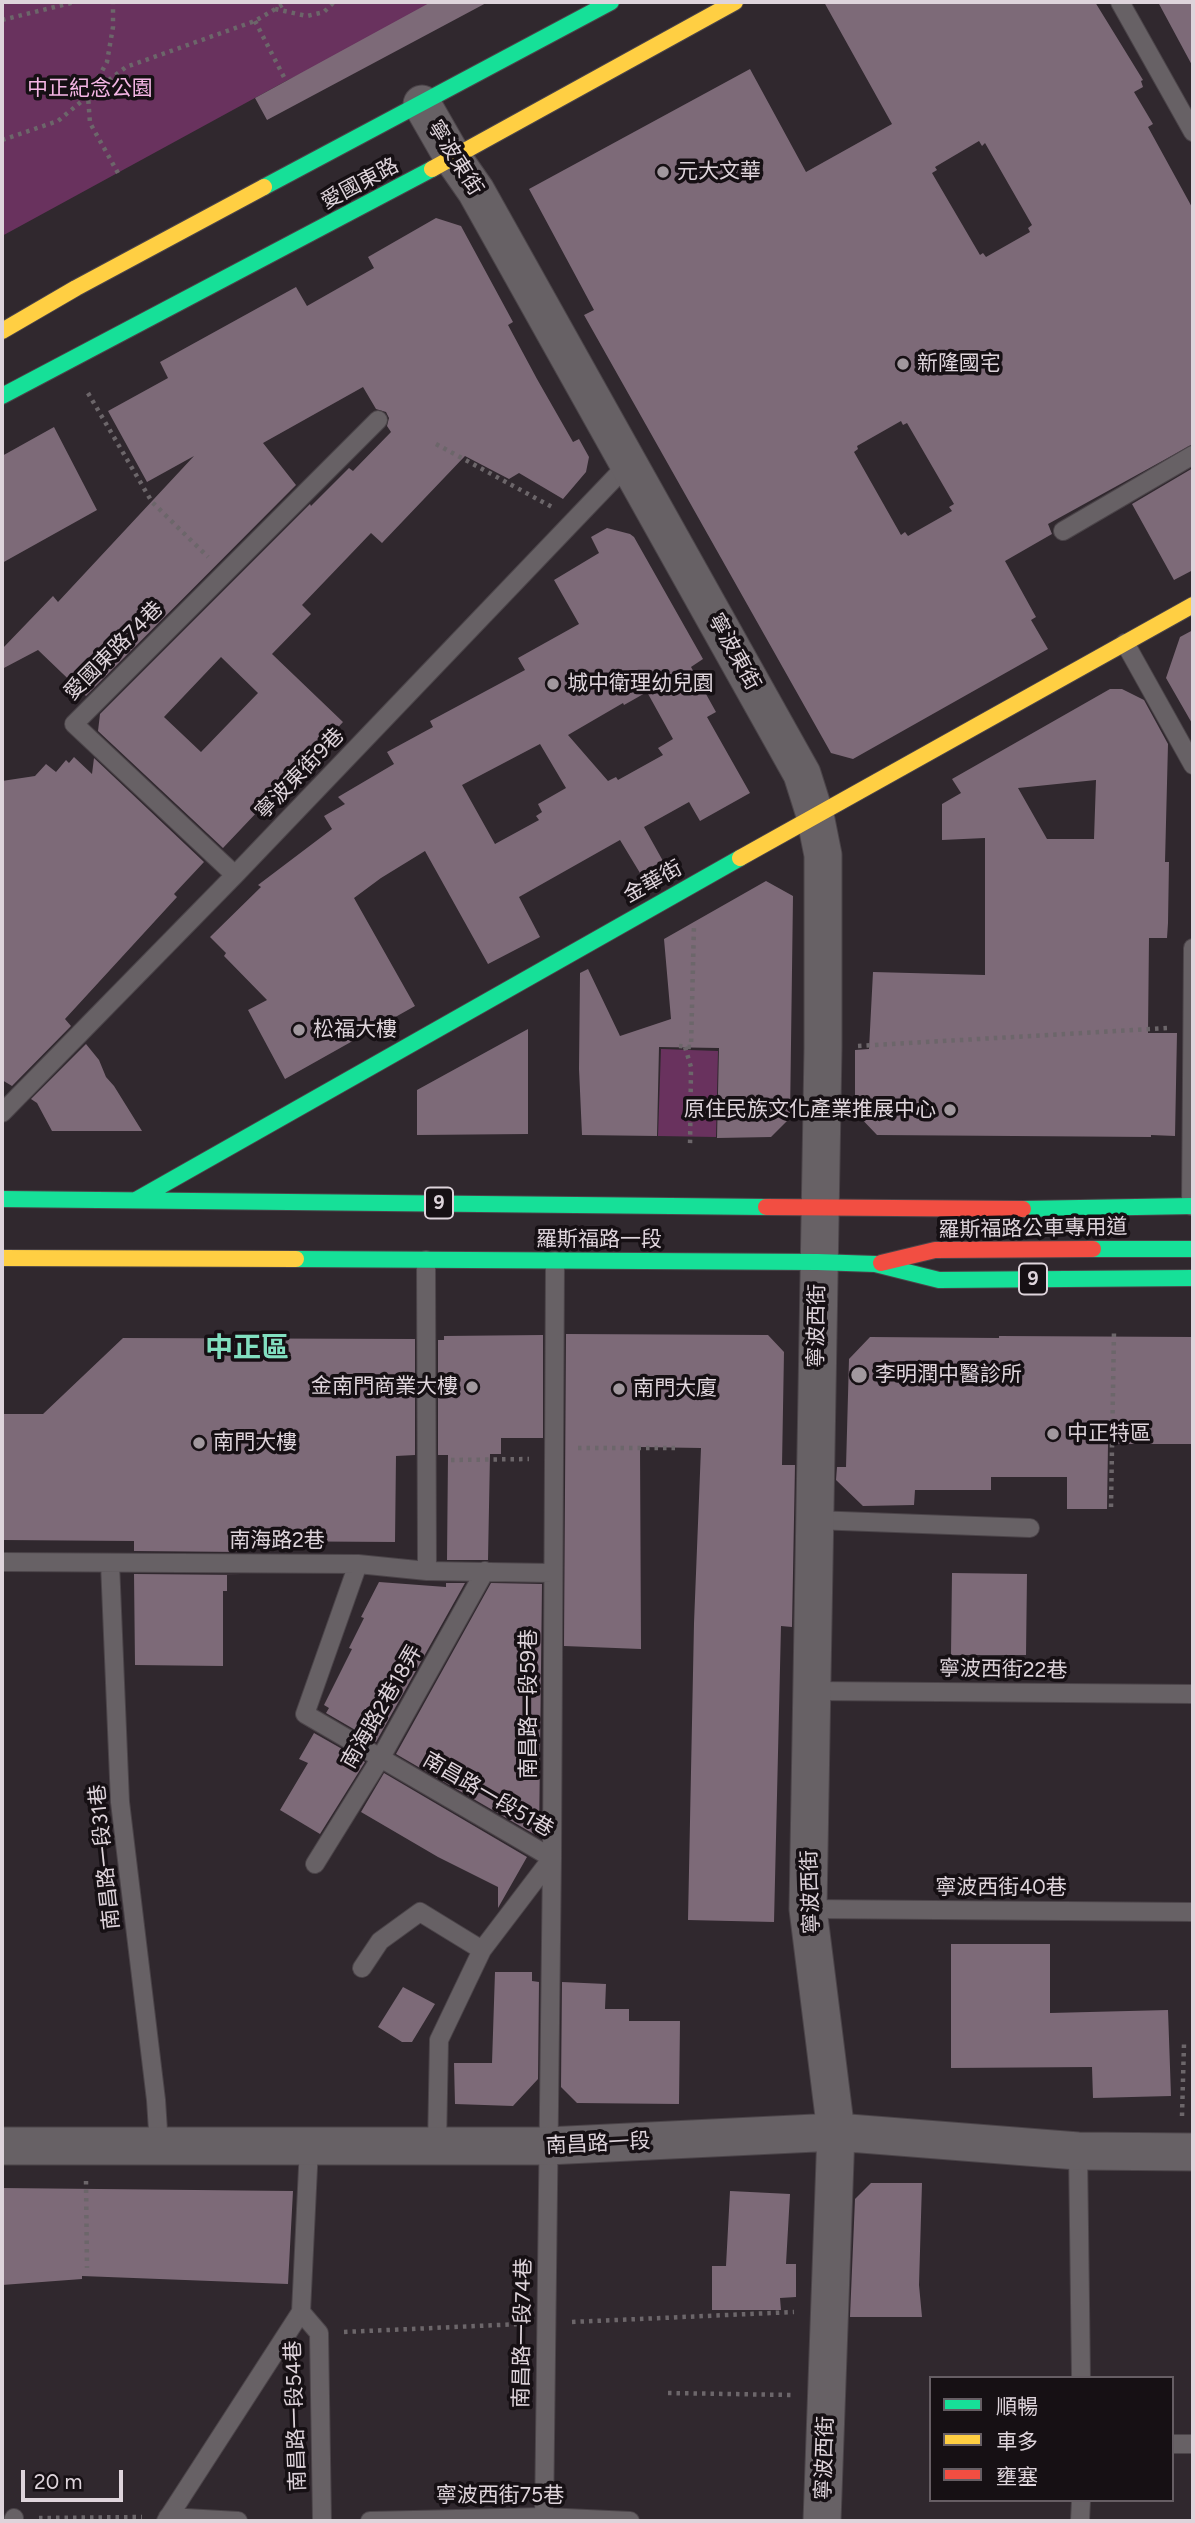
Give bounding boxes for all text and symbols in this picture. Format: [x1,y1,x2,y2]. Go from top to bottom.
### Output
park label: 中正紀念公園 [27,76,153,102]
street label: 寧波東街 [422,116,488,200]
street label: 愛國東路 [317,153,403,215]
place label: 元大文華 [677,159,761,185]
marker: 元大文華 [655,164,671,180]
place label: 新隆國宅 [917,351,1001,377]
marker: 新隆國宅 [895,356,911,372]
street label: 愛國東路74巷 [59,596,169,706]
street label: 寧波東街 [703,609,765,695]
place label: 城中衛理幼兒園 [567,671,714,697]
marker: 城中衛理幼兒園 [545,676,561,692]
street label: 寧波東街9巷 [250,723,350,825]
street label: 金華街 [619,856,687,908]
place label: 松福大樓 [313,1017,397,1043]
marker: 松福大樓 [291,1022,307,1038]
place label: 原住民族文化產業推展中心 [684,1097,936,1123]
marker: 原住民族文化產業推展中心 [942,1102,958,1118]
road number: 9 [425,1188,453,1218]
street label: 羅斯福路公車專用道 [938,1215,1128,1243]
street label: 羅斯福路一段 [536,1227,662,1253]
road number: 9 [1019,1264,1047,1294]
street label: 寧波西街 [804,1284,830,1368]
district label: 中正區 [205,1332,289,1366]
place label: 李明潤中醫診所 [875,1362,1022,1388]
marker: 李明潤中醫診所 [849,1365,869,1385]
place label: 金南門商業大樓 [311,1374,458,1400]
place label: 南門大廈 [633,1376,717,1402]
marker: 金南門商業大樓 [464,1379,480,1395]
marker: 南門大廈 [611,1381,627,1397]
place label: 中正特區 [1067,1421,1151,1447]
marker: 中正特區 [1045,1426,1061,1442]
place label: 南門大樓 [213,1430,297,1456]
marker: 南門大樓 [191,1435,207,1451]
street label: 南海路2巷 [229,1528,325,1554]
street label: 南昌路一段59巷 [516,1629,542,1779]
street label: 南海路2巷18弄 [337,1641,427,1773]
street label: 寧波西街22巷 [939,1656,1067,1684]
street label: 南昌路一段51巷 [418,1747,558,1843]
street label: 南昌路一段31巷 [85,1783,125,1931]
street label: 寧波西街 [797,1850,825,1934]
street label: 寧波西街40巷 [935,1875,1067,1901]
street label: 南昌路一段 [545,2129,651,2159]
street label: 南昌路一段74巷 [509,2258,537,2408]
street label: 南昌路一段54巷 [281,2340,311,2492]
legend [929,2376,1174,2502]
text: 順暢 [996,2394,1038,2419]
street label: 寧波西街 [811,2416,839,2500]
text: 車多 [996,2429,1038,2454]
scale bar [24,2456,126,2500]
text: 壅塞 [996,2464,1038,2489]
text: 20 m [34,2469,82,2494]
street label: 寧波西街75巷 [436,2483,564,2509]

